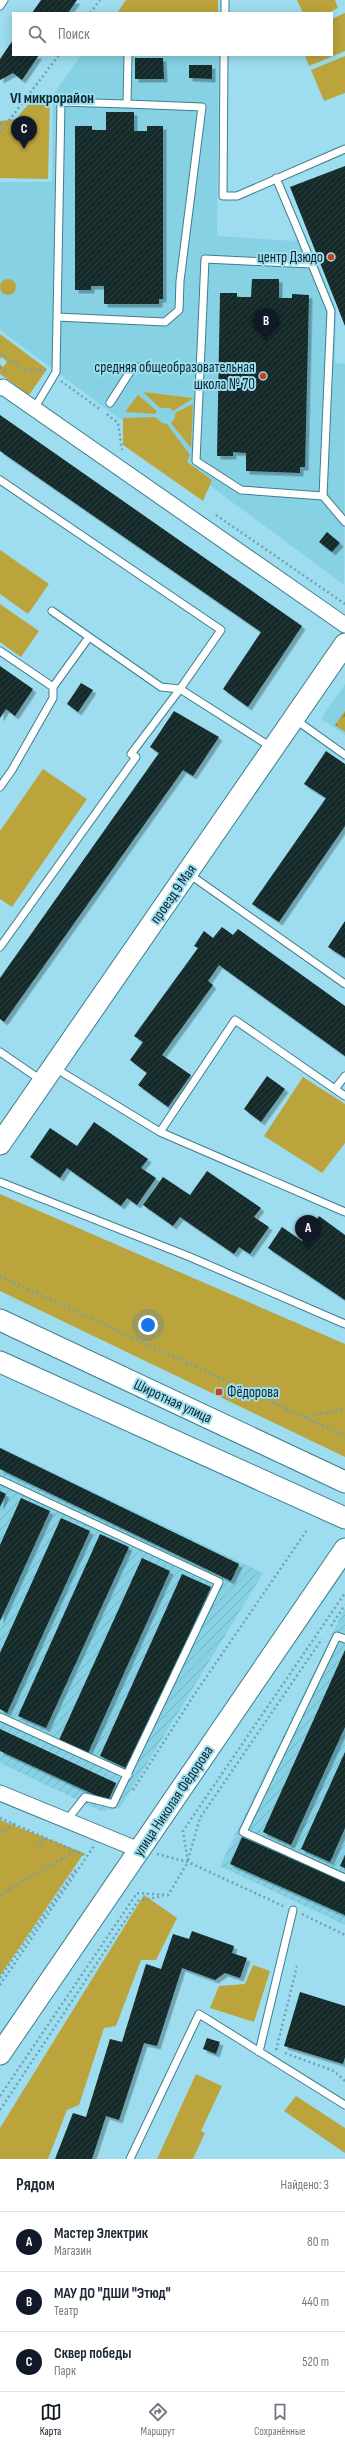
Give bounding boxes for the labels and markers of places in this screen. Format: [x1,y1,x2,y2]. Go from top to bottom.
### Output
pin: C [11,116,37,149]
place label: центр Дзюдо [257,248,323,267]
marker: центр Дзюдо [326,252,336,262]
pin: B [253,308,279,341]
place label: средняя общеобразовательная школа № 70 [94,358,255,394]
marker: средняя общеобразовательная школа № 70 [258,371,268,381]
pin: A [295,1215,321,1248]
place label: Фёдорова [227,1383,279,1402]
marker: Фёдорова [214,1387,224,1397]

